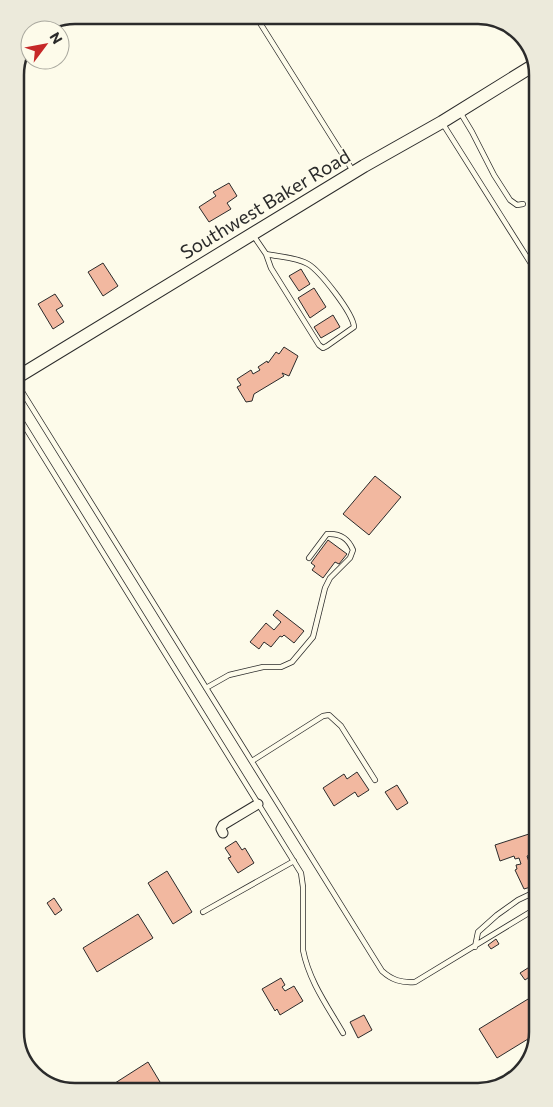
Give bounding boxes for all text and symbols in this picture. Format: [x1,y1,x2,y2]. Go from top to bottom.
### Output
north arrow [20,20,70,70]
text: N [46,29,66,47]
street label: Southwest Baker Road [176,144,354,263]

